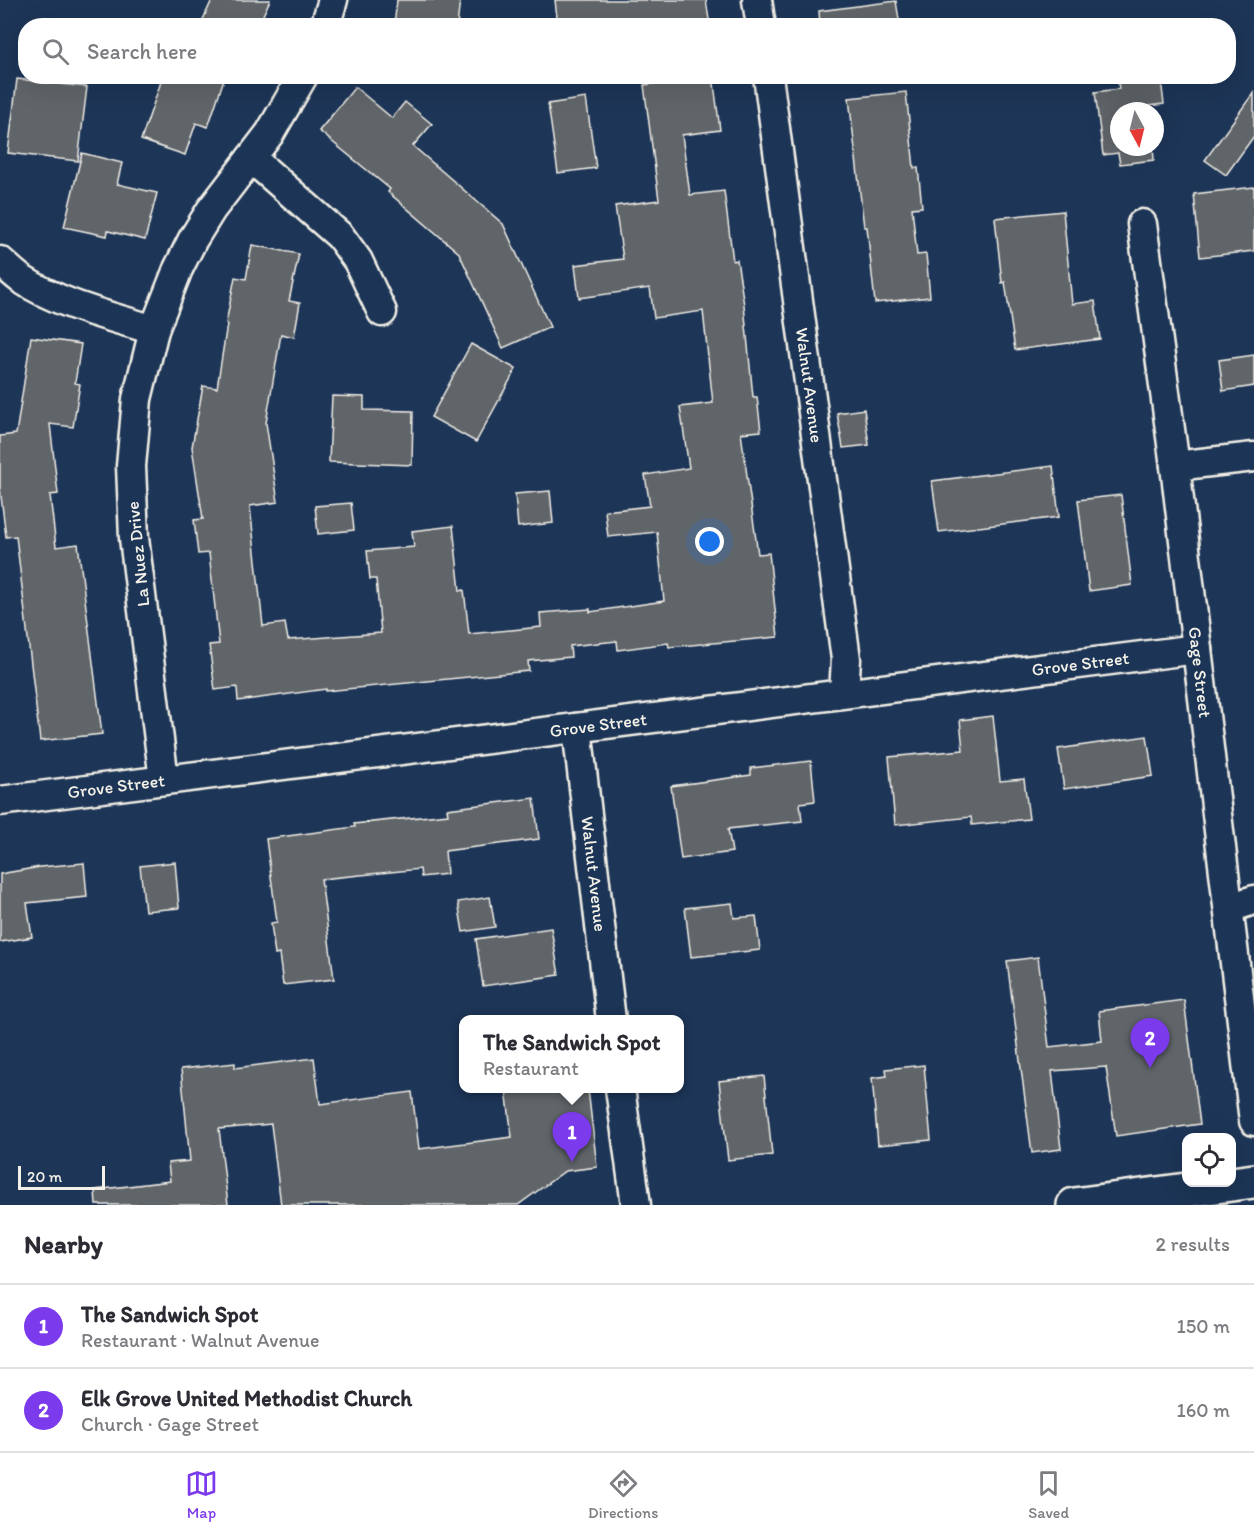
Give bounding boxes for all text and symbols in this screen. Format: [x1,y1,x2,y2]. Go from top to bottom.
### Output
search box [18,18,1236,84]
icon: search [39,35,72,68]
text: Search here [87,38,197,65]
north arrow [1110,102,1164,156]
street label: Walnut Avenue [791,326,828,444]
street label: La Nuez Drive [122,500,154,608]
your location [695,527,724,556]
street label: Gage Street [1183,625,1216,719]
street label: Grove Street [1030,647,1131,681]
street label: Grove Street [548,708,648,742]
street label: Grove Street [66,769,166,803]
street label: Walnut Avenue [576,815,612,933]
popup [459,1015,684,1093]
pin: 2 [1130,1018,1170,1068]
text: The Sandwich Spot [483,1029,660,1056]
text: Restaurant [483,1056,579,1080]
pin: 1 [552,1112,592,1162]
map controls [1182,1133,1236,1187]
button: locate [1182,1133,1236,1187]
scale bar [18,1163,105,1190]
text: 20 m [27,1167,62,1186]
text: Nearby [24,1228,103,1260]
text: 2 results [1156,1232,1230,1256]
text: The Sandwich Spot [81,1301,258,1328]
text: 1 [39,1314,48,1338]
text: 150 m [1177,1314,1230,1338]
text: Restaurant · Walnut Avenue [81,1328,319,1352]
text: Elk Grove United Methodist Church [81,1385,412,1412]
text: 2 [38,1398,49,1422]
text: 160 m [1177,1398,1230,1422]
text: Church · Gage Street [81,1412,259,1436]
tab: Map [185,1467,218,1522]
tab: Directions [588,1467,658,1522]
tab: Saved [1028,1467,1069,1522]

